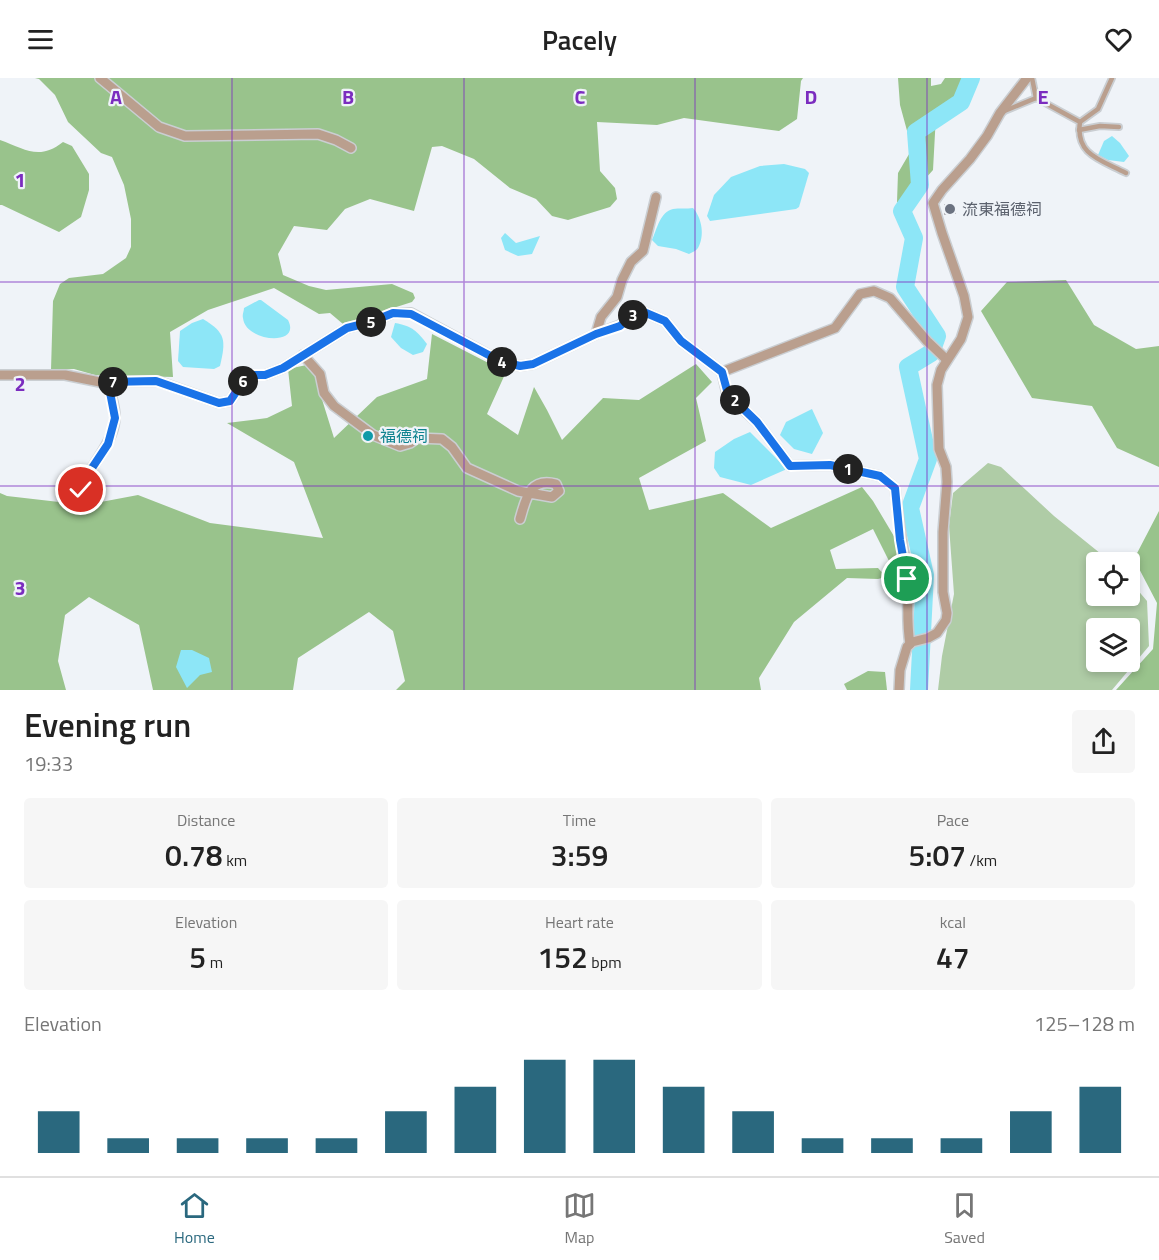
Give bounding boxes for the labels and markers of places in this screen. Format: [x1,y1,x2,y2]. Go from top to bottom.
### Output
place label: 流東福德祠 [962,197,1042,221]
marker: 流東福德祠 [943,202,957,216]
pin: 3 [618,300,648,330]
pin: 5 [356,307,386,337]
pin: 4 [487,347,517,377]
pin: 6 [228,366,258,396]
pin: 7 [98,367,128,397]
pin: 2 [720,385,750,415]
place label: 福德祠 [380,424,428,448]
marker: 福德祠 [361,429,375,443]
pin: 1 [833,454,863,484]
pin [55,464,106,515]
pin [881,553,932,604]

